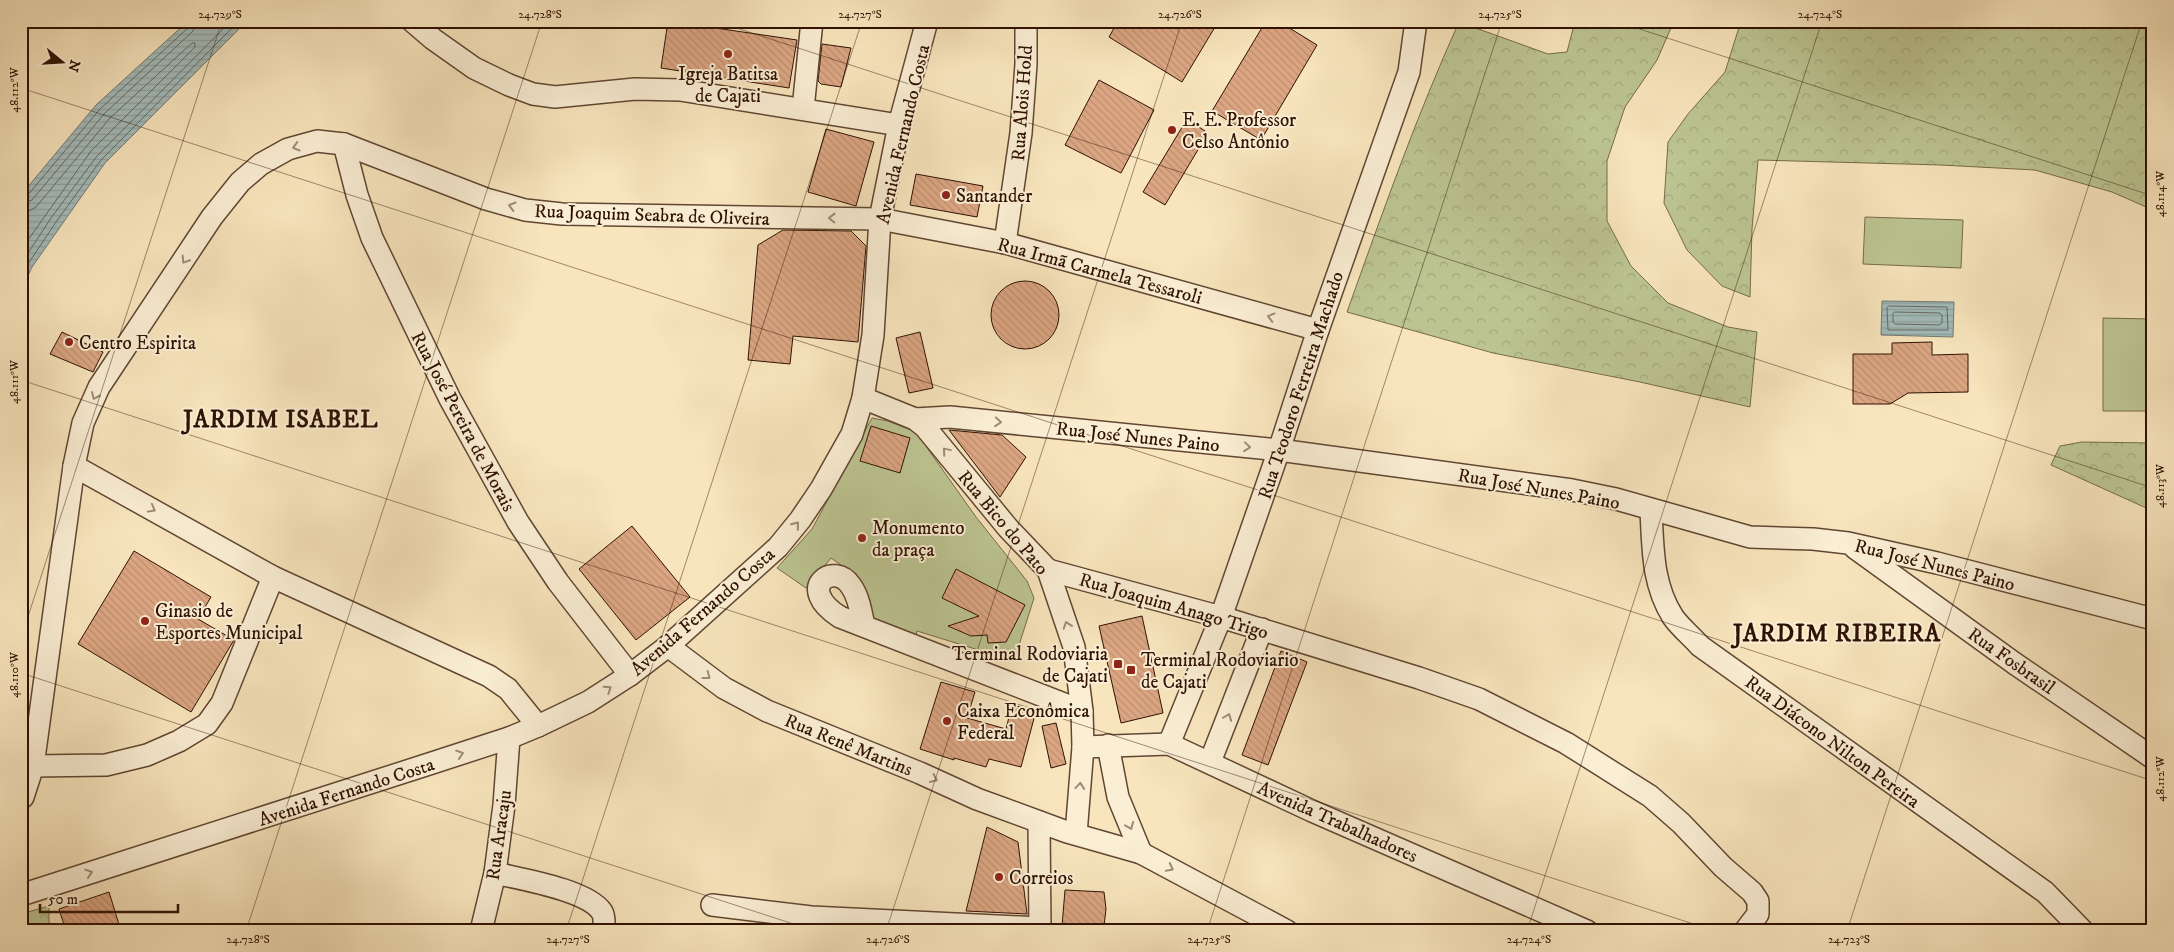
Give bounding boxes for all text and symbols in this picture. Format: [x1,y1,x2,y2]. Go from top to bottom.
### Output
text: 24.729°S [198,7,242,22]
text: 24.728°S [518,7,562,22]
text: 24.727°S [838,7,882,22]
text: 24.726°S [1158,7,1202,22]
text: 24.725°S [1478,7,1522,22]
text: 24.724°S [1798,7,1842,22]
north arrow [38,38,88,88]
street label: Avenida Fernando Costa [872,42,935,226]
street label: Rua Alois Hold [1007,44,1038,162]
marker: Igreja Batitsa de Cajati [722,48,734,60]
text: N [63,57,84,74]
place label: Igreja Batitsa de Cajati [678,63,778,108]
text: 48.112°W [7,66,22,113]
place label: E. E. Professor Celso Antônio [1182,109,1296,154]
marker: E. E. Professor Celso Antônio [1166,124,1178,136]
one-way arrow [291,141,300,152]
text: 48.114°W [2153,170,2168,217]
place label: Santander [956,185,1032,208]
marker: Santander [940,189,952,201]
street label: Rua Joaquim Seabra de Oliveira [534,200,770,232]
one-way arrow [509,202,517,212]
one-way arrow [827,213,835,224]
street label: Rua Irmã Carmela Tessaroli [995,233,1205,310]
one-way arrow [181,255,191,264]
street label: Rua Teodoro Ferreira Machado [1254,269,1349,502]
one-way arrow [1267,312,1275,322]
street label: Rua José Pereira de Morais [405,328,520,516]
place label: Centro Espirita [79,332,196,355]
marker: Centro Espirita [63,336,75,348]
text: 48.111°W [7,359,22,404]
one-way arrow [91,391,102,400]
district label: JARDIM ISABEL [180,405,379,435]
one-way arrow [995,416,1003,427]
street label: Rua José Nunes Paino [1055,417,1221,458]
one-way arrow [1243,441,1251,452]
one-way arrow [943,448,951,457]
text: 48.113°W [2153,463,2168,508]
street label: Rua José Nunes Paino [1456,464,1622,515]
street label: Rua Bico do Pato [952,466,1053,580]
one-way arrow [146,503,155,513]
place label: Monumento da praça [872,517,965,562]
one-way arrow [790,522,798,531]
marker: Monumento da praça [856,532,868,544]
street label: Rua José Nunes Paino [1852,534,2017,596]
street label: Avenida Fernando Costa [626,543,780,681]
street label: Rua Joaquim Anago Trigo [1076,568,1271,645]
place label: Ginasio de Esportes Municipal [155,600,303,645]
marker: Ginasio de Esportes Municipal [139,615,151,627]
district label: JARDIM RIBEIRA [1730,619,1941,649]
one-way arrow [1062,621,1072,630]
street label: Rua Fosbrasil [1963,623,2060,700]
place label: Terminal Rodoviaria de Cajati [952,643,1108,688]
place label: Terminal Rodoviario de Cajati [1141,649,1298,694]
text: 48.110°W [7,651,22,698]
marker: Terminal Rodoviaria de Cajati [1112,658,1124,670]
marker: Terminal Rodoviario de Cajati [1125,664,1137,676]
one-way arrow [701,670,710,678]
street label: Rua Diácono Nilton Pereira [1740,671,1924,813]
one-way arrow [603,686,612,695]
place label: Caixa Econômica Federal [957,700,1090,745]
street label: Rua Renê Martins [781,709,916,782]
one-way arrow [1222,713,1232,722]
marker: Caixa Econômica Federal [941,715,953,727]
one-way arrow [455,750,464,760]
street label: Avenida Fernando Costa [256,753,437,832]
text: 48.112°W [2153,755,2168,802]
one-way arrow [929,773,938,783]
street label: Avenida Trabalhadores [1254,777,1421,868]
one-way arrow [1074,781,1085,789]
street label: Rua Aracaju [482,788,517,882]
one-way arrow [1124,821,1134,830]
one-way arrow [1165,862,1174,872]
place label: Correios [1009,867,1073,890]
one-way arrow [84,869,92,879]
marker: Correios [993,871,1005,883]
scale bar [40,882,178,914]
text: 50 m [48,890,78,909]
text: 24.728°S [226,932,270,947]
text: 24.727°S [546,932,590,947]
text: 24.726°S [866,932,910,947]
text: 24.725°S [1187,932,1231,947]
text: 24.724°S [1507,932,1551,947]
text: 24.723°S [1828,932,1870,947]

